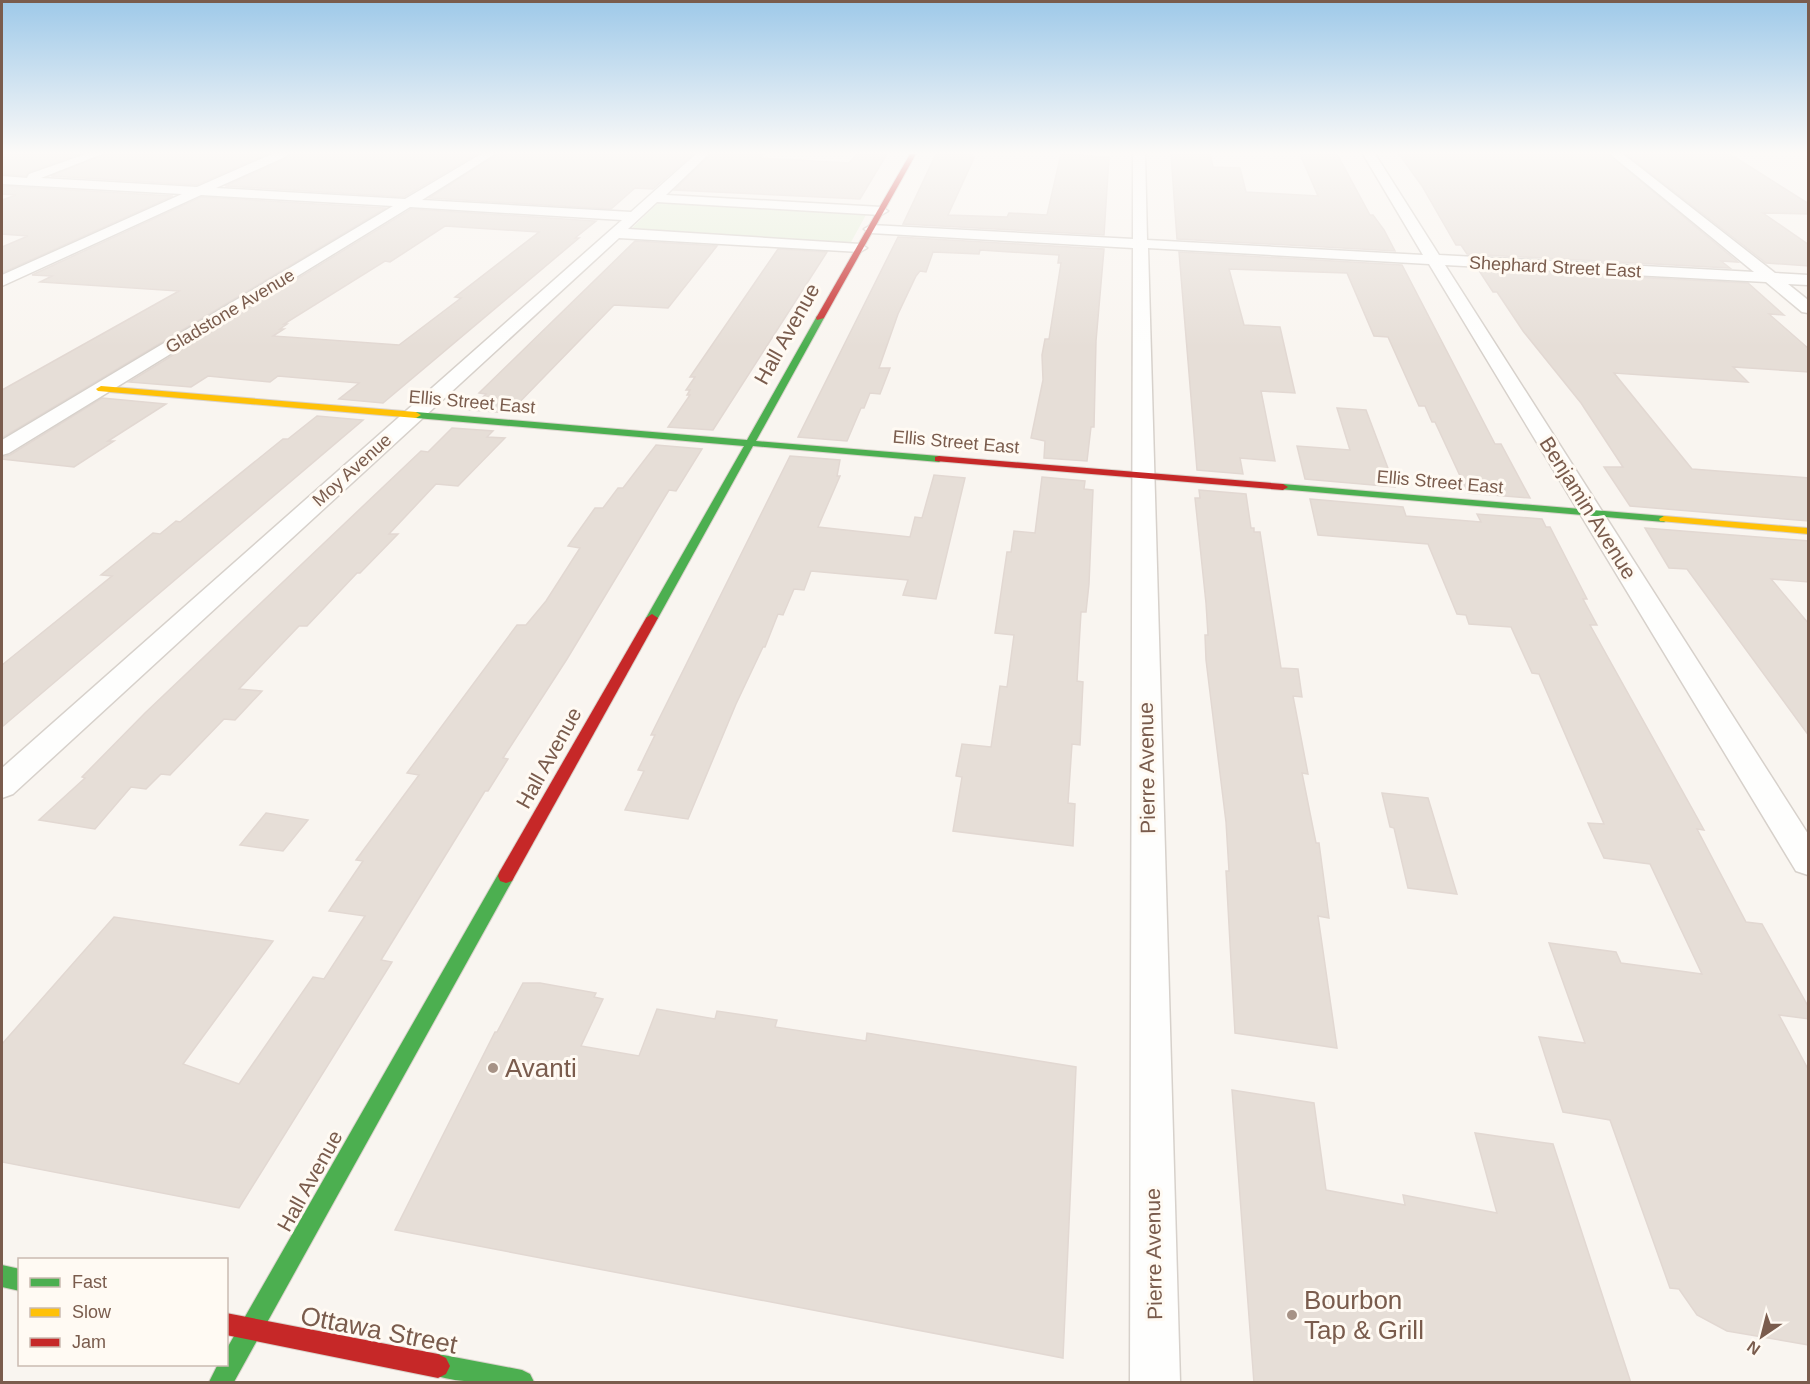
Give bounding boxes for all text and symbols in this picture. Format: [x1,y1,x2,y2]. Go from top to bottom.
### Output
street label: Shephard Street East [1469,253,1641,281]
street label: Gladstone Avenue [162,265,298,357]
street label: Hall Avenue [749,279,824,388]
street label: Ellis Street East [408,387,536,417]
street label: Ellis Street East [892,427,1020,457]
street label: Moy Avenue [309,430,395,510]
street label: Benjamin Avenue [1535,432,1641,583]
street label: Ellis Street East [1376,467,1504,497]
street label: Pierre Avenue [1134,702,1159,834]
street label: Hall Avenue [511,703,586,812]
place label: Avanti [505,1053,577,1083]
marker: Avanti [486,1061,500,1075]
street label: Hall Avenue [272,1126,347,1235]
street label: Pierre Avenue [1141,1188,1166,1320]
legend [18,1258,228,1366]
text: Fast [72,1272,107,1292]
place label: Bourbon Tap & Grill [1304,1285,1424,1345]
street label: Ottawa Street [298,1300,461,1360]
text: Slow [72,1302,112,1322]
north arrow [1732,1306,1792,1366]
marker: Bourbon Tap & Grill [1285,1308,1299,1322]
text: Jam [72,1332,106,1352]
text: N [1744,1338,1763,1358]

